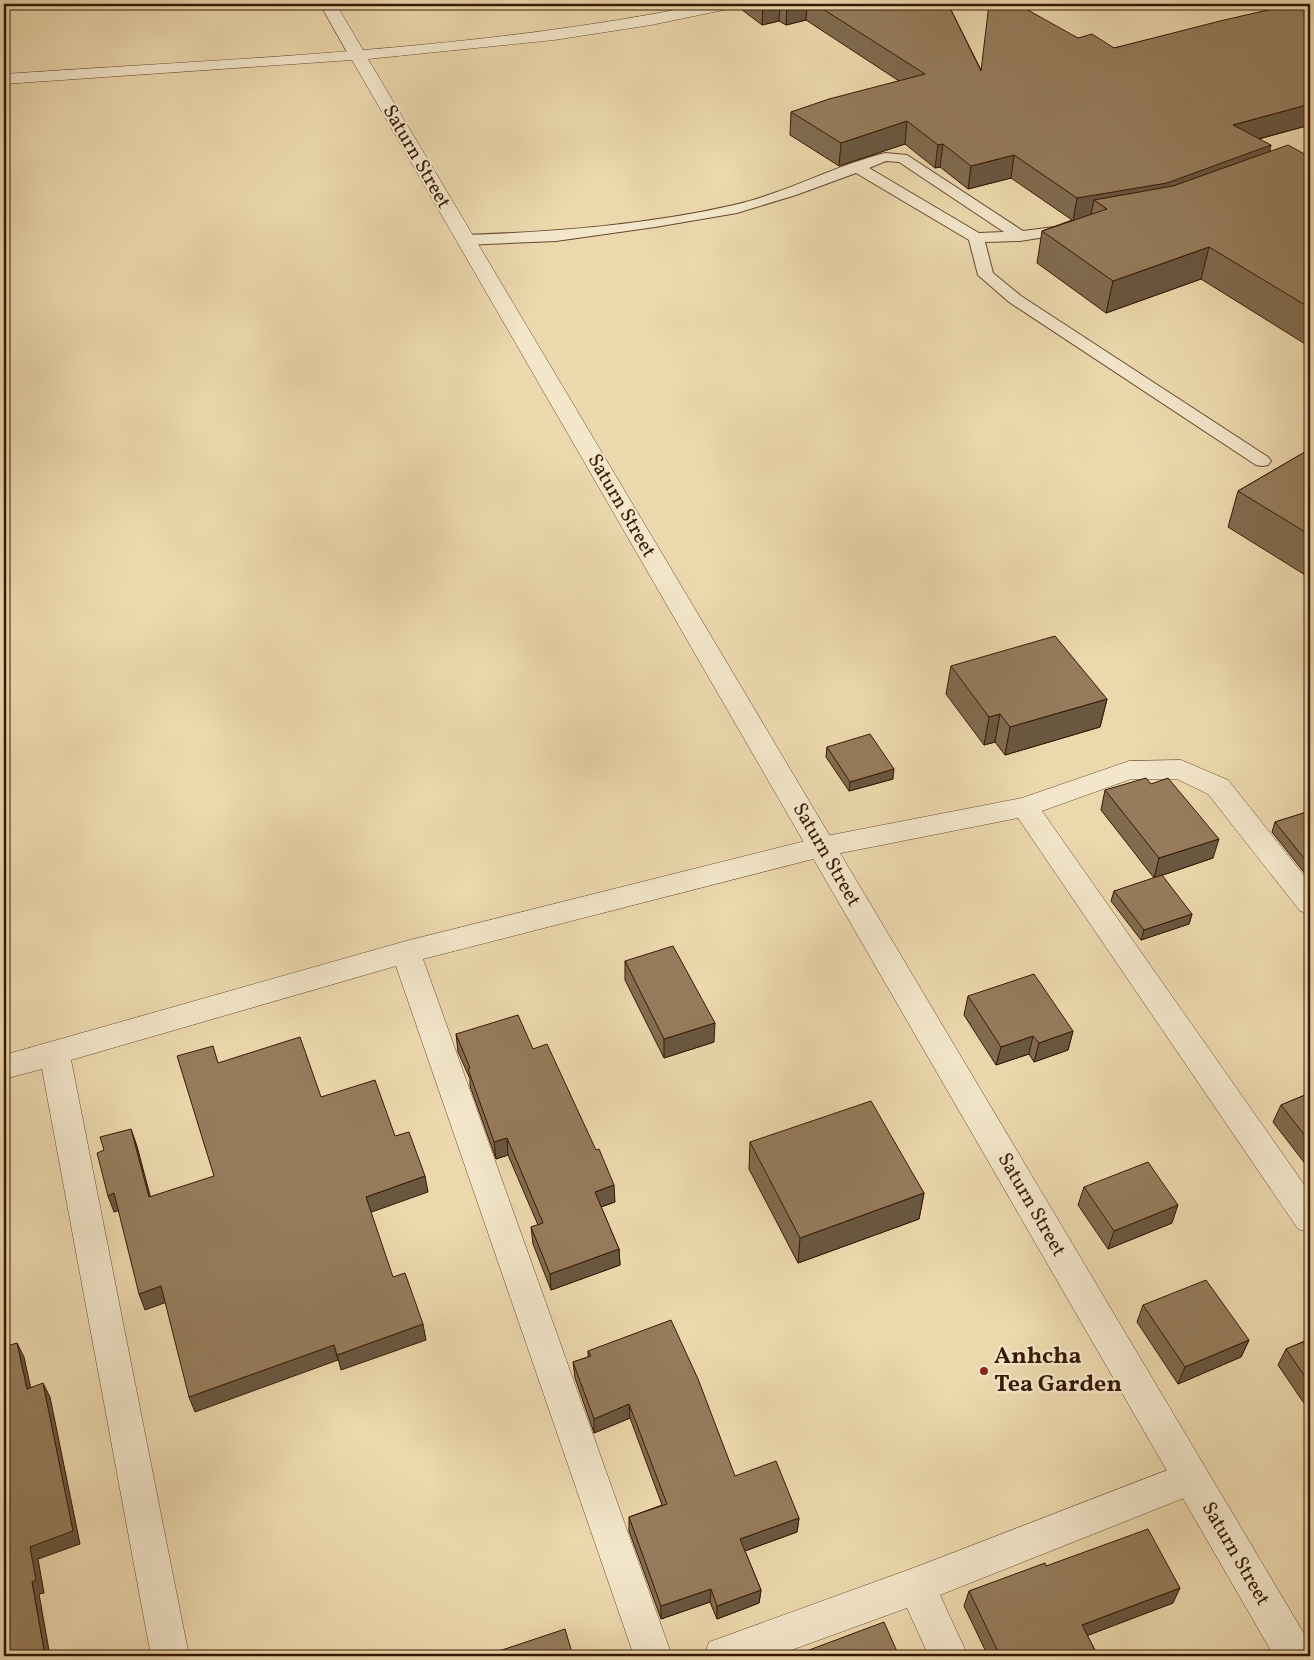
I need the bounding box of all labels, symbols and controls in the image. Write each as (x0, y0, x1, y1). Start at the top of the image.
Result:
street label: Saturn Street (375, 100, 457, 214)
street label: Saturn Street (580, 449, 662, 563)
street label: Saturn Street (785, 798, 867, 912)
street label: Saturn Street (990, 1148, 1072, 1262)
place label: Anhcha Tea Garden (994, 1340, 1122, 1402)
marker: Anhcha Tea Garden (978, 1365, 990, 1377)
street label: Saturn Street (1194, 1497, 1276, 1611)

